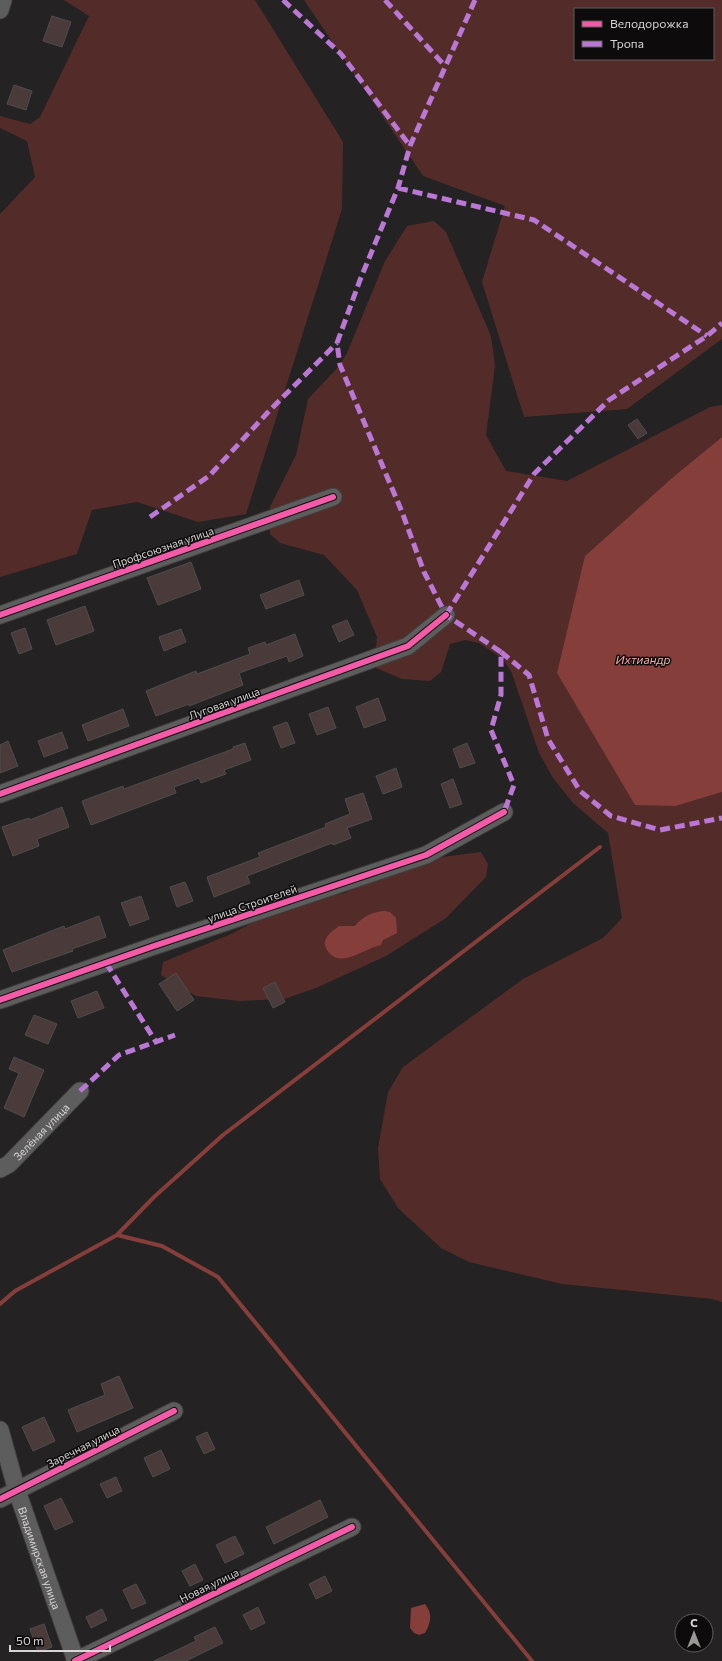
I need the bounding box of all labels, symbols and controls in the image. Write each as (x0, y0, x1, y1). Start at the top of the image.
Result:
legend (574, 8, 714, 60)
text: Велодорожка (610, 16, 688, 30)
text: Тропа (610, 36, 644, 50)
street label: Профсоюзная улица (111, 524, 215, 570)
water label: Ихтиандр (615, 652, 671, 666)
street label: Луговая улица (187, 684, 261, 722)
street label: улица Строителей (206, 882, 298, 924)
street label: Зелёная улица (10, 1100, 71, 1162)
street label: Заречная улица (44, 1422, 122, 1470)
street label: Владимирская улица (16, 1505, 64, 1611)
street label: Новая улица (177, 1565, 241, 1605)
north arrow (674, 1613, 714, 1653)
text: С (690, 1616, 698, 1629)
scale bar (10, 1627, 110, 1653)
text: 50 m (16, 1633, 44, 1647)

